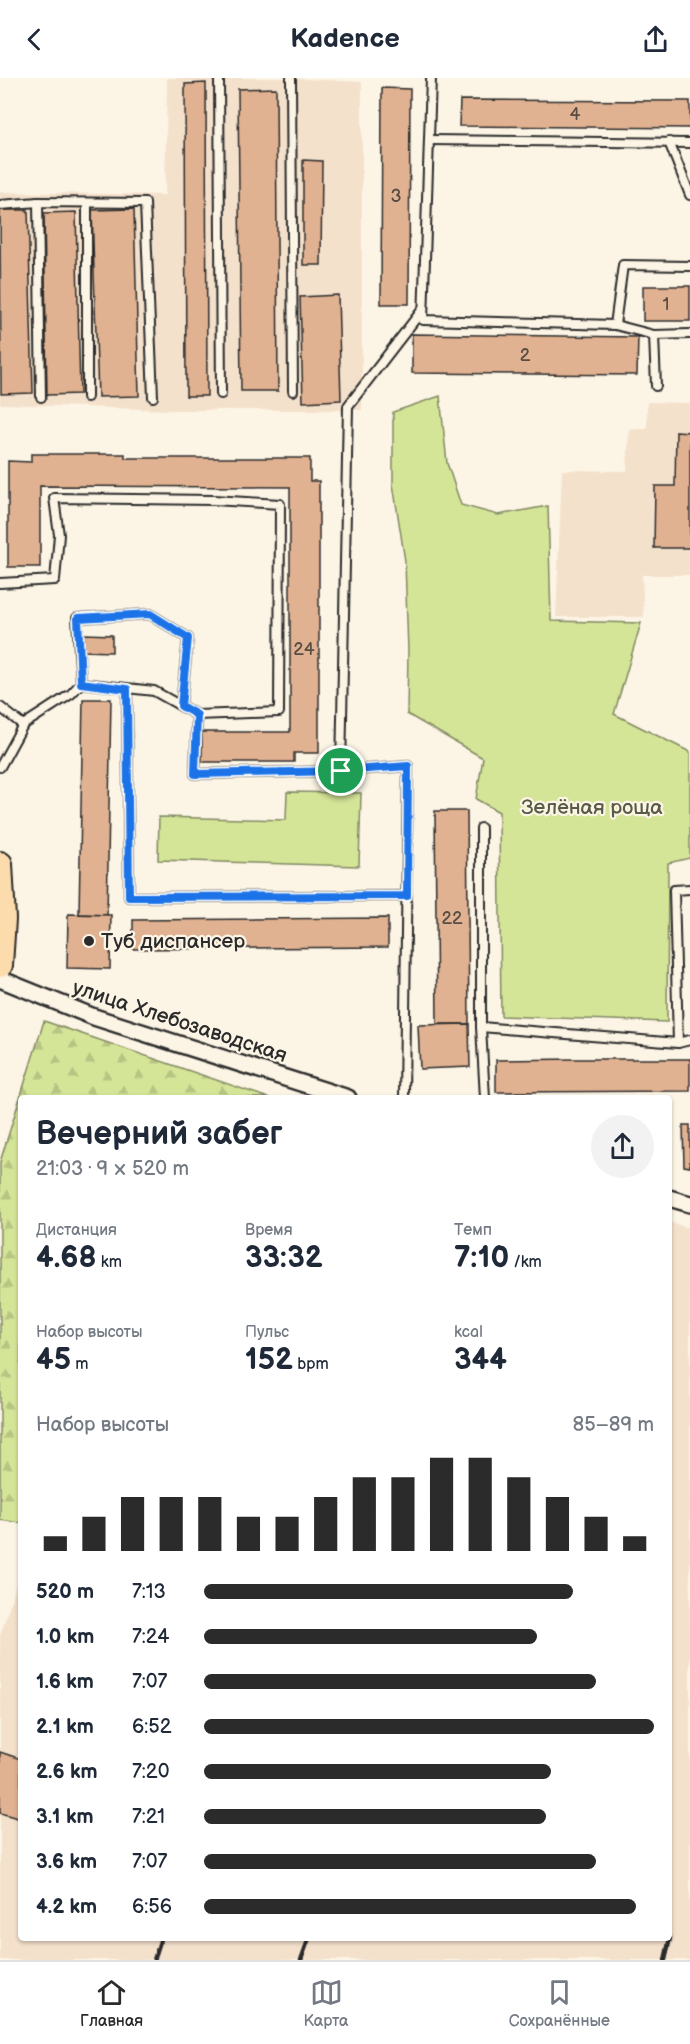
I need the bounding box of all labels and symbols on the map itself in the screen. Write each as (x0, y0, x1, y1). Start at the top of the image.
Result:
house number: 4 (570, 104, 581, 125)
house number: 3 (390, 186, 402, 207)
house number: 1 (663, 294, 669, 315)
house number: 2 (520, 345, 531, 366)
house number: 24 (293, 639, 315, 660)
pin (315, 745, 366, 796)
park label: Зелёная роща (521, 795, 663, 820)
house number: 22 (441, 908, 463, 929)
place label: Туб диспансер (101, 929, 245, 954)
marker: Туб диспансер (82, 934, 96, 948)
street label: улица Хлебозаводская (69, 975, 290, 1068)

